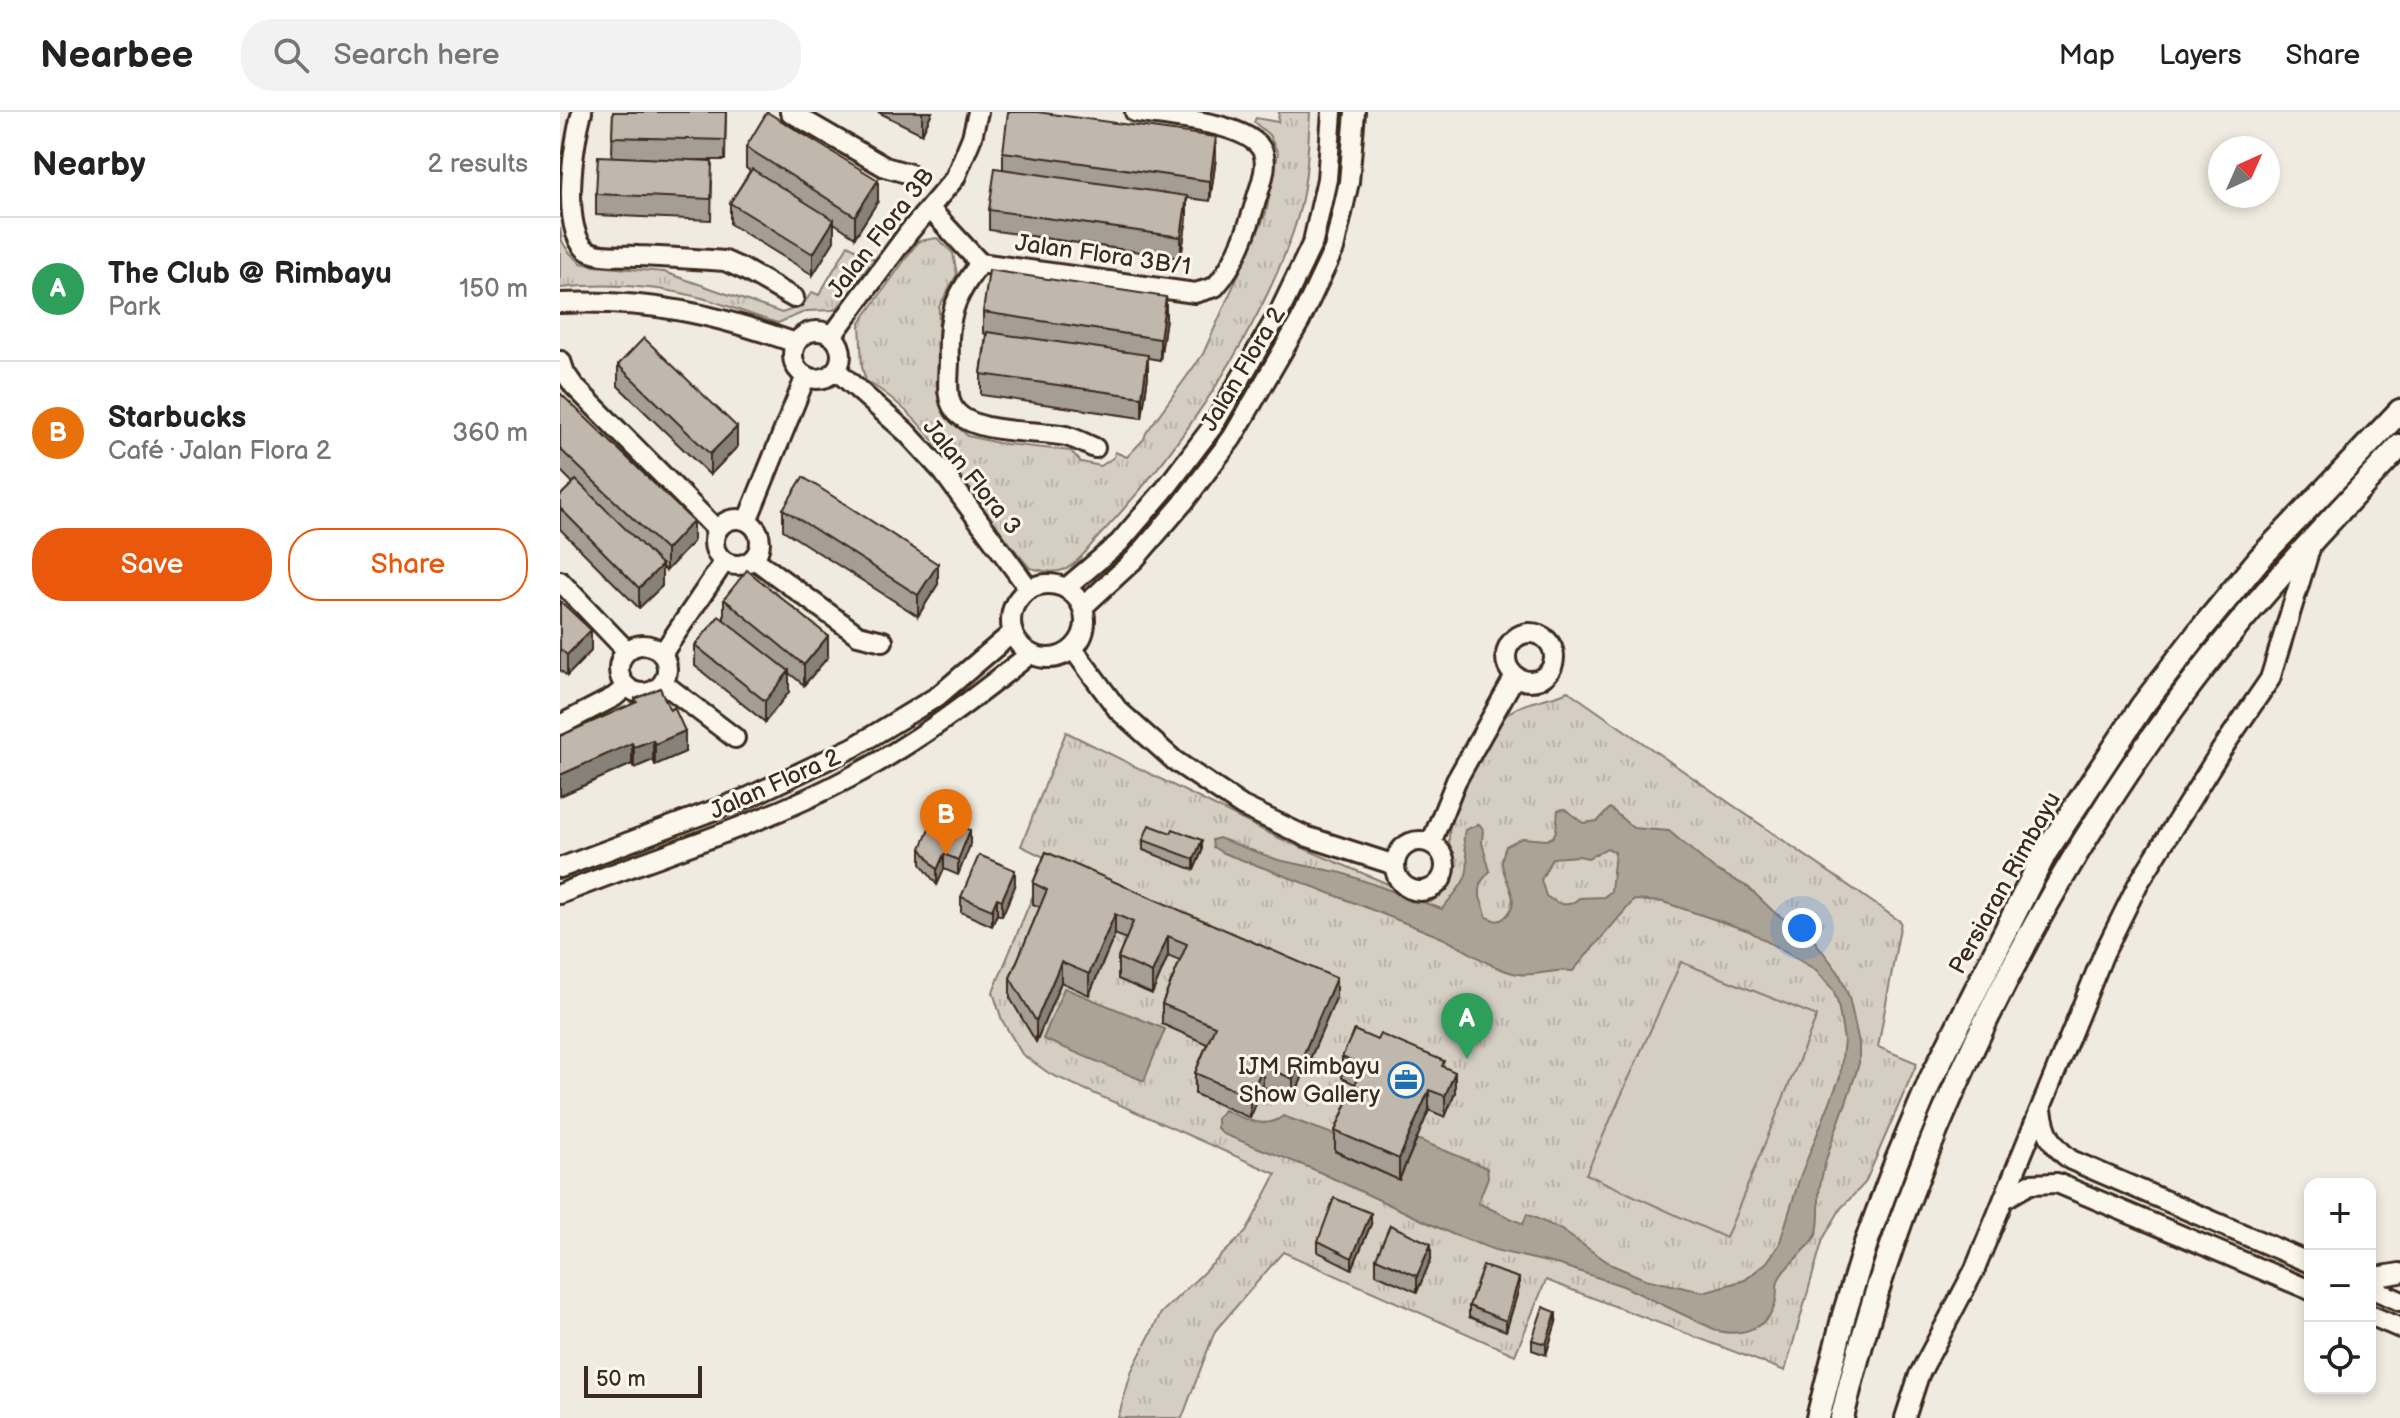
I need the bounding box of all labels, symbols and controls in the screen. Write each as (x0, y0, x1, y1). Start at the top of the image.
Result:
search box (241, 19, 801, 91)
text: Nearbee (40, 33, 193, 78)
icon: search (269, 33, 313, 77)
text: Search here (333, 37, 500, 73)
text: Map (2059, 39, 2115, 72)
text: Layers (2159, 39, 2242, 72)
text: Share (2286, 39, 2360, 72)
north arrow (2208, 136, 2280, 208)
text: Nearby (32, 144, 146, 185)
text: 2 results (428, 149, 528, 180)
street label: Jalan Flora 3B (821, 162, 941, 304)
street label: Jalan Flora 3B/1 (1013, 228, 1193, 282)
text: The Club @ Rimbayu (108, 256, 392, 292)
text: A (50, 274, 66, 305)
text: 150 m (459, 274, 528, 305)
text: Park (108, 292, 160, 323)
street label: Jalan Flora 2 (1195, 302, 1291, 436)
text: Starbucks (108, 400, 246, 436)
street label: Jalan Flora 3 (917, 413, 1027, 541)
text: B (49, 418, 67, 449)
text: 360 m (452, 418, 528, 449)
text: Café · Jalan Flora 2 (108, 436, 331, 467)
button: Save (32, 528, 272, 601)
button: Share (288, 528, 528, 601)
street label: Jalan Flora 2 (705, 742, 845, 826)
street label: Persiaran Rimbayu (1943, 787, 2067, 979)
pin: B (920, 789, 972, 855)
your location (1782, 908, 1822, 948)
pin: A (1441, 993, 1493, 1059)
place label: IJM Rimbayu Show Gallery (1238, 1052, 1380, 1109)
office icon: IJM Rimbayu Show Gallery (1387, 1061, 1425, 1099)
map controls (2304, 1178, 2376, 1394)
button: + (2304, 1178, 2376, 1250)
button: − (2304, 1250, 2376, 1322)
button: locate (2304, 1322, 2376, 1394)
scale bar (584, 1362, 702, 1398)
text: 50 m (596, 1366, 646, 1393)

